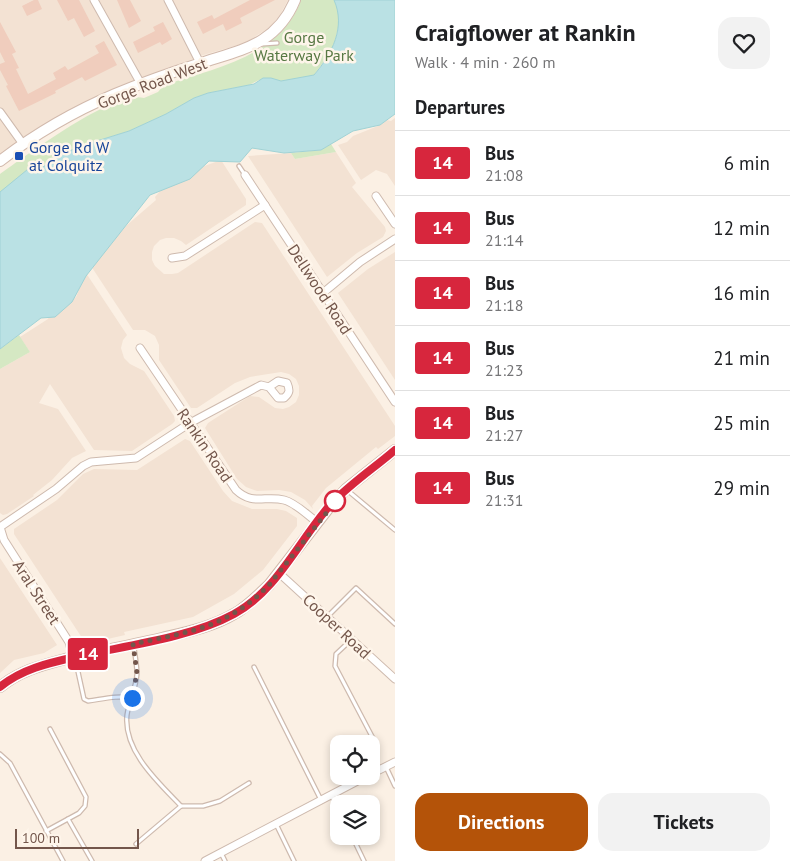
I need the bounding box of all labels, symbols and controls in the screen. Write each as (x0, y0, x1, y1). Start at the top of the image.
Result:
text: Craigflower at Rankin (415, 17, 636, 48)
button: heart (718, 17, 770, 69)
park label: Gorge Waterway Park (254, 27, 354, 65)
text: Walk · 4 min · 260 m (415, 52, 555, 72)
street label: Gorge Road West (94, 53, 210, 113)
text: Departures (415, 95, 505, 119)
place label: Gorge Rd W at Colquitz (29, 137, 110, 175)
text: Bus (485, 141, 514, 165)
marker: Gorge Rd W at Colquitz (13, 150, 25, 162)
text: 14 (432, 151, 453, 174)
text: 6 min (724, 151, 770, 175)
text: 21:08 (485, 165, 523, 185)
text: Bus (485, 206, 514, 230)
text: 14 (432, 216, 453, 239)
text: 12 min (713, 216, 770, 240)
text: 21:14 (485, 230, 523, 250)
street label: Dellwood Road (283, 240, 357, 338)
text: Bus (485, 271, 514, 295)
text: 14 (432, 281, 453, 304)
text: 16 min (713, 281, 770, 305)
text: 21:18 (485, 295, 523, 315)
text: Bus (485, 336, 514, 360)
text: 14 (432, 346, 453, 369)
text: 21 min (713, 346, 770, 370)
text: 21:23 (485, 360, 523, 380)
text: Bus (485, 401, 514, 425)
street label: Rankin Road (173, 404, 237, 486)
text: 14 (432, 411, 453, 434)
text: 25 min (713, 411, 770, 435)
text: 21:27 (485, 425, 523, 445)
text: Bus (485, 466, 514, 490)
text: 14 (432, 476, 453, 499)
text: 29 min (713, 476, 770, 500)
unlabelled marker (324, 490, 346, 512)
text: 21:31 (485, 490, 523, 510)
street label: Aral Street (9, 556, 65, 628)
street label: Cooper Road (299, 589, 375, 663)
line badge: 14 (66, 638, 110, 670)
text: 14 (78, 642, 98, 665)
your location (120, 686, 145, 711)
map controls (330, 735, 380, 845)
button: locate (330, 735, 380, 785)
button: Directions (415, 793, 588, 851)
button: Tickets (598, 793, 770, 851)
button: layers (330, 795, 380, 845)
scale bar (15, 826, 139, 849)
text: 100 m (22, 829, 60, 847)

